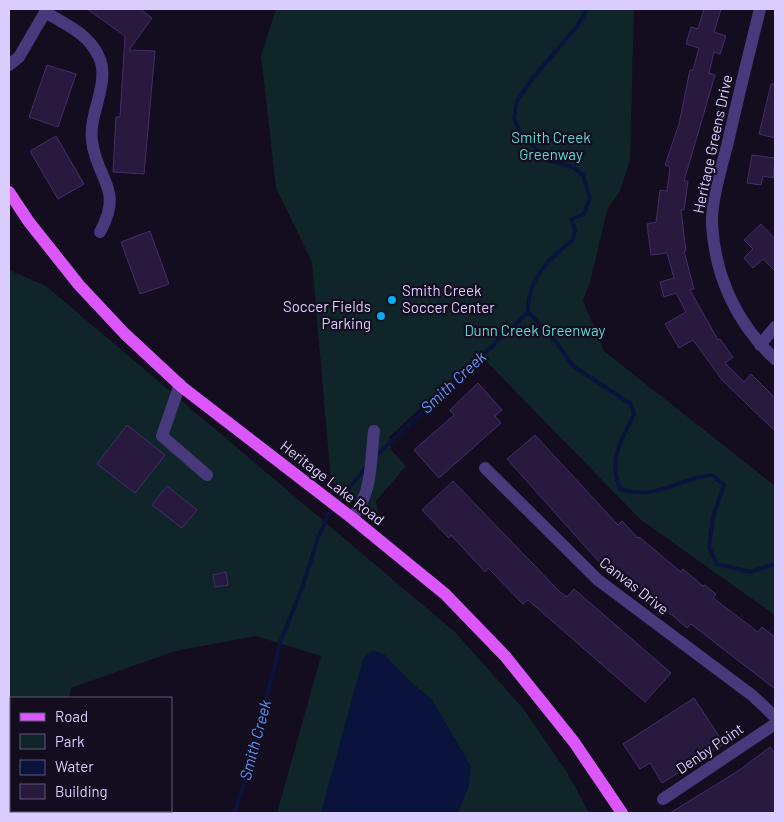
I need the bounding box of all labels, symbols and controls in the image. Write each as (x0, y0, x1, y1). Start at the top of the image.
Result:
street label: Heritage Greens Drive (689, 73, 736, 215)
park label: Smith Creek Greenway (511, 128, 591, 163)
place label: Smith Creek Soccer Center (402, 281, 495, 316)
marker: Smith Creek Soccer Center (386, 294, 398, 306)
place label: Soccer Fields Parking (283, 297, 371, 332)
marker: Soccer Fields Parking (375, 310, 387, 322)
park label: Dunn Creek Greenway (465, 321, 606, 339)
water label: Smith Creek (416, 346, 489, 417)
street label: Heritage Lake Road (277, 436, 388, 528)
street label: Canvas Drive (596, 553, 673, 618)
legend (10, 697, 172, 812)
water label: Smith Creek (235, 697, 274, 782)
text: Road (55, 707, 88, 725)
street label: Denby Point (672, 719, 747, 777)
text: Park (55, 732, 85, 750)
text: Water (55, 757, 94, 775)
text: Building (55, 782, 108, 800)

